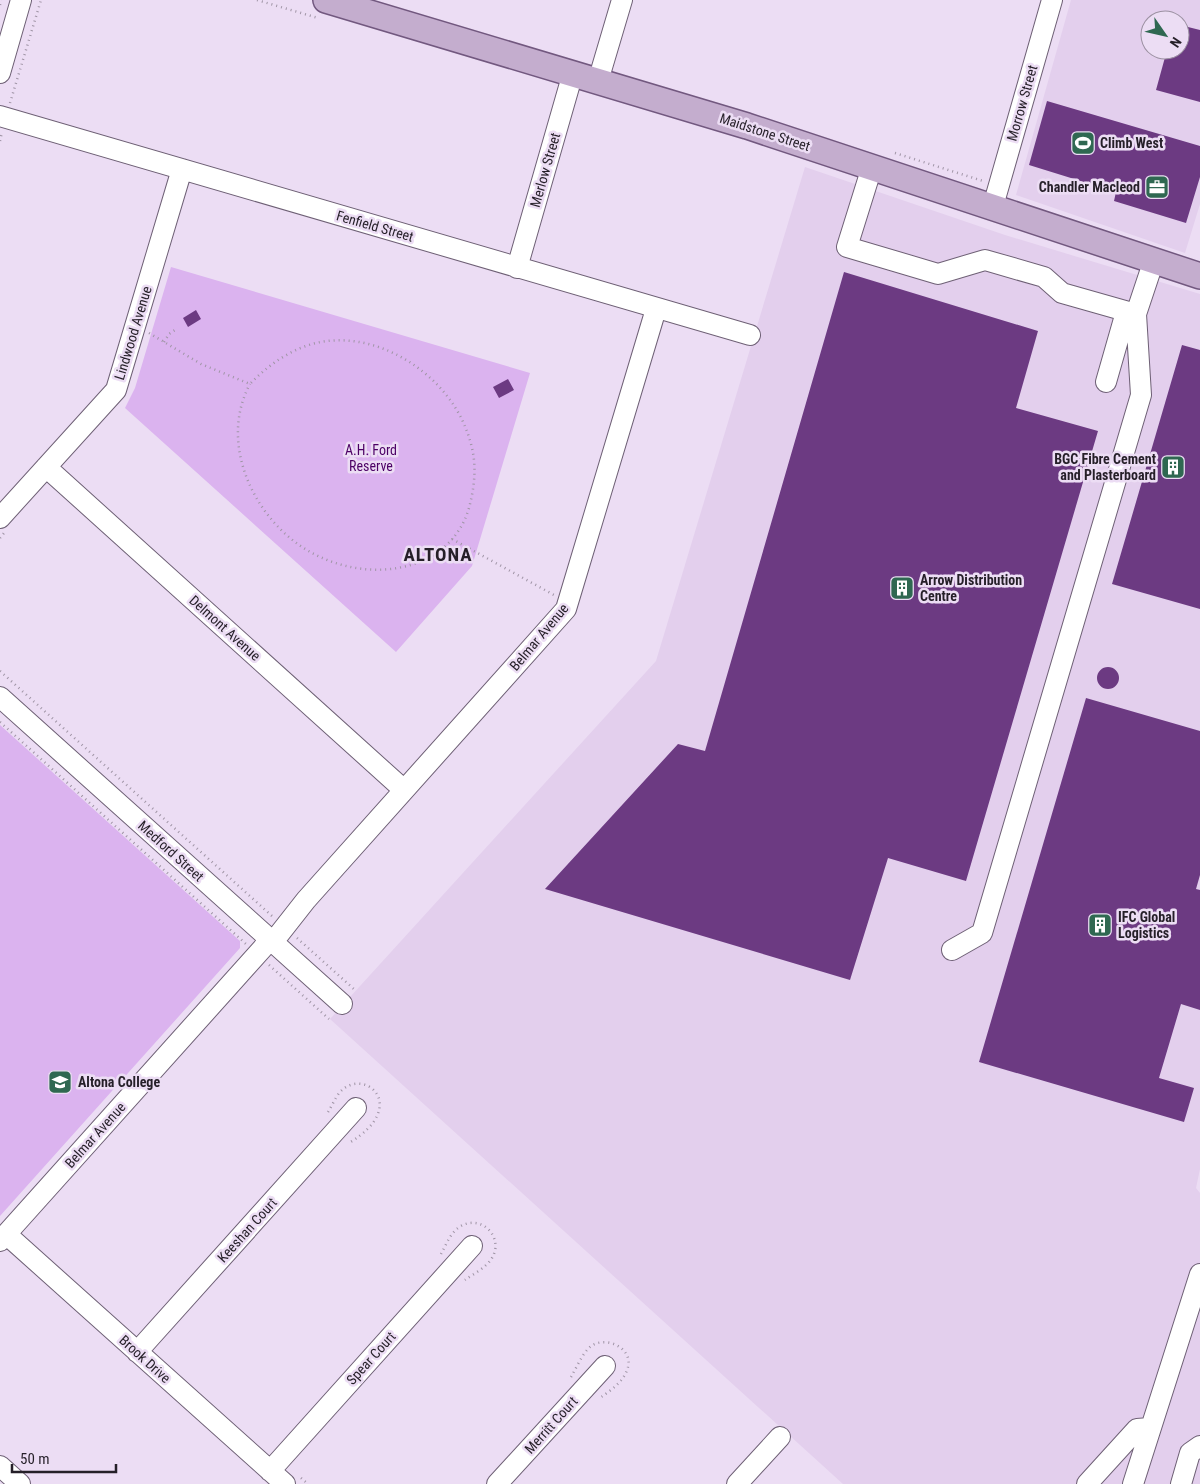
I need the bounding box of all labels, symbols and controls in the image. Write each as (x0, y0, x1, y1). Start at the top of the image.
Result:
north arrow (1140, 10, 1190, 60)
text: N (1167, 34, 1185, 50)
street label: Morrow Street (1004, 63, 1040, 143)
street label: Maidstone Street (718, 110, 812, 154)
sports icon: Climb West (1070, 130, 1096, 156)
street label: Merlow Street (527, 131, 563, 209)
place label: Climb West (1100, 135, 1163, 151)
office icon: Chandler Macleod (1144, 174, 1170, 200)
place label: Chandler Macleod (1039, 179, 1140, 195)
street label: Fenfield Street (335, 207, 415, 245)
street label: Lindwood Avenue (111, 284, 155, 382)
park label: A.H. Ford Reserve (345, 442, 397, 474)
place label: BGC Fibre Cement and Plasterboard (1054, 451, 1156, 483)
building icon: BGC Fibre Cement and Plasterboard (1160, 454, 1186, 480)
district label: ALTONA (403, 543, 473, 566)
place label: Arrow Distribution Centre (920, 572, 1022, 604)
building icon: Arrow Distribution Centre (889, 575, 915, 601)
street label: Delmont Avenue (186, 592, 264, 664)
street label: Belmar Avenue (506, 600, 572, 674)
street label: Medford Street (135, 817, 207, 885)
place label: IFC Global Logistics (1118, 909, 1175, 941)
building icon: IFC Global Logistics (1087, 912, 1113, 938)
school or university icon: Altona College (47, 1069, 73, 1095)
place label: Altona College (78, 1074, 160, 1090)
street label: Belmar Avenue (61, 1099, 129, 1171)
street label: Keeshan Court (214, 1195, 280, 1265)
street label: Spear Court (343, 1328, 399, 1388)
street label: Brook Drive (116, 1332, 174, 1386)
street label: Merritt Court (521, 1393, 581, 1457)
scale bar (12, 1442, 116, 1474)
text: 50 m (20, 1450, 50, 1468)

